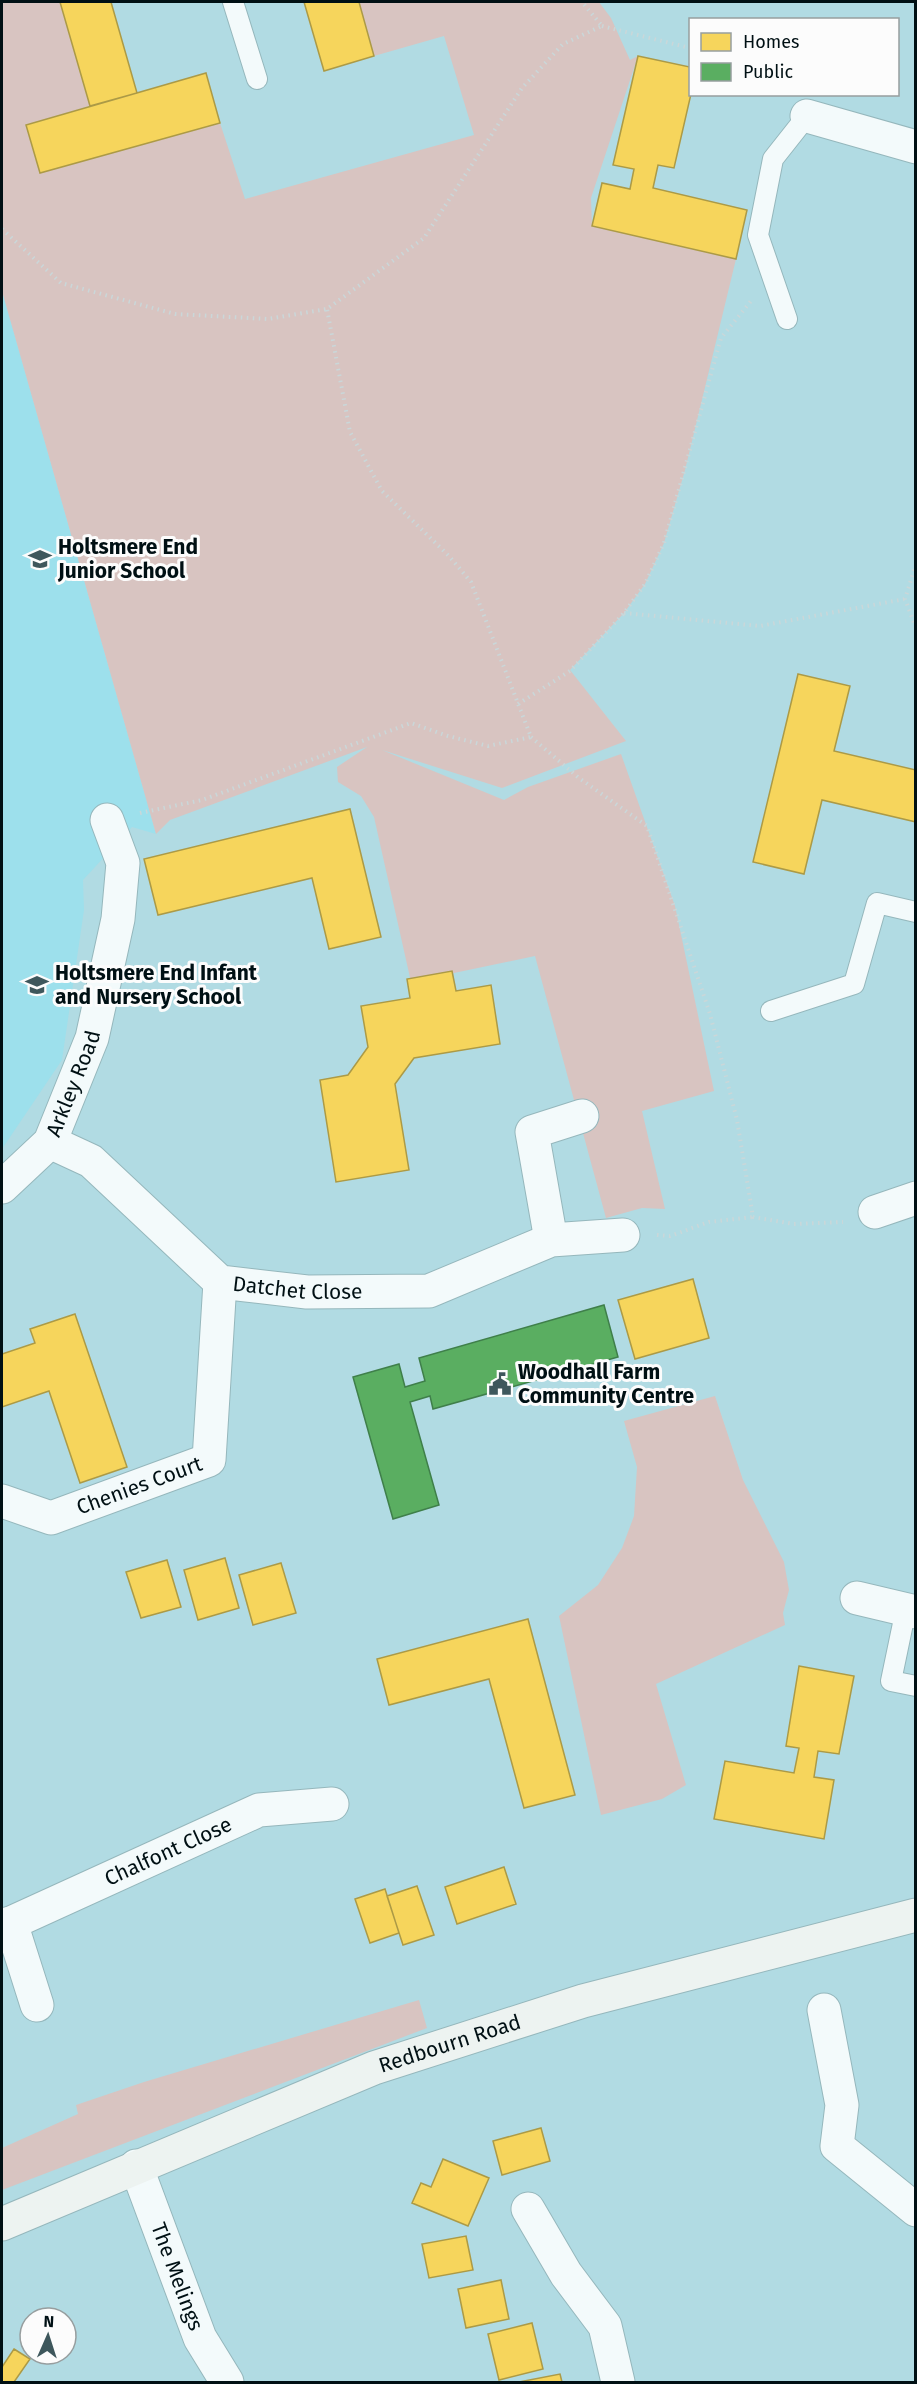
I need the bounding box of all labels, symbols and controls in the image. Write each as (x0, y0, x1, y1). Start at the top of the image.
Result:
legend (689, 18, 899, 96)
text: Homes (743, 31, 799, 53)
text: Public (743, 61, 793, 83)
place label: Holtsmere End Junior School (57, 534, 198, 584)
school or university icon: Holtsmere End Junior School (27, 546, 53, 572)
place label: Holtsmere End Infant and Nursery School (55, 960, 258, 1010)
school or university icon: Holtsmere End Infant and Nursery School (24, 972, 50, 998)
street label: Arkley Road (41, 1028, 106, 1141)
street label: Datchet Close (231, 1271, 363, 1305)
place label: Woodhall Farm Community Centre (518, 1359, 695, 1409)
public building icon: Woodhall Farm Community Centre (487, 1371, 513, 1397)
street label: Chenies Court (73, 1450, 206, 1521)
street label: Chalfont Close (101, 1811, 236, 1892)
street label: Redbourn Road (375, 2009, 524, 2079)
street label: The Melings (145, 2219, 209, 2334)
north arrow (18, 2306, 78, 2366)
text: N (43, 2312, 55, 2331)

